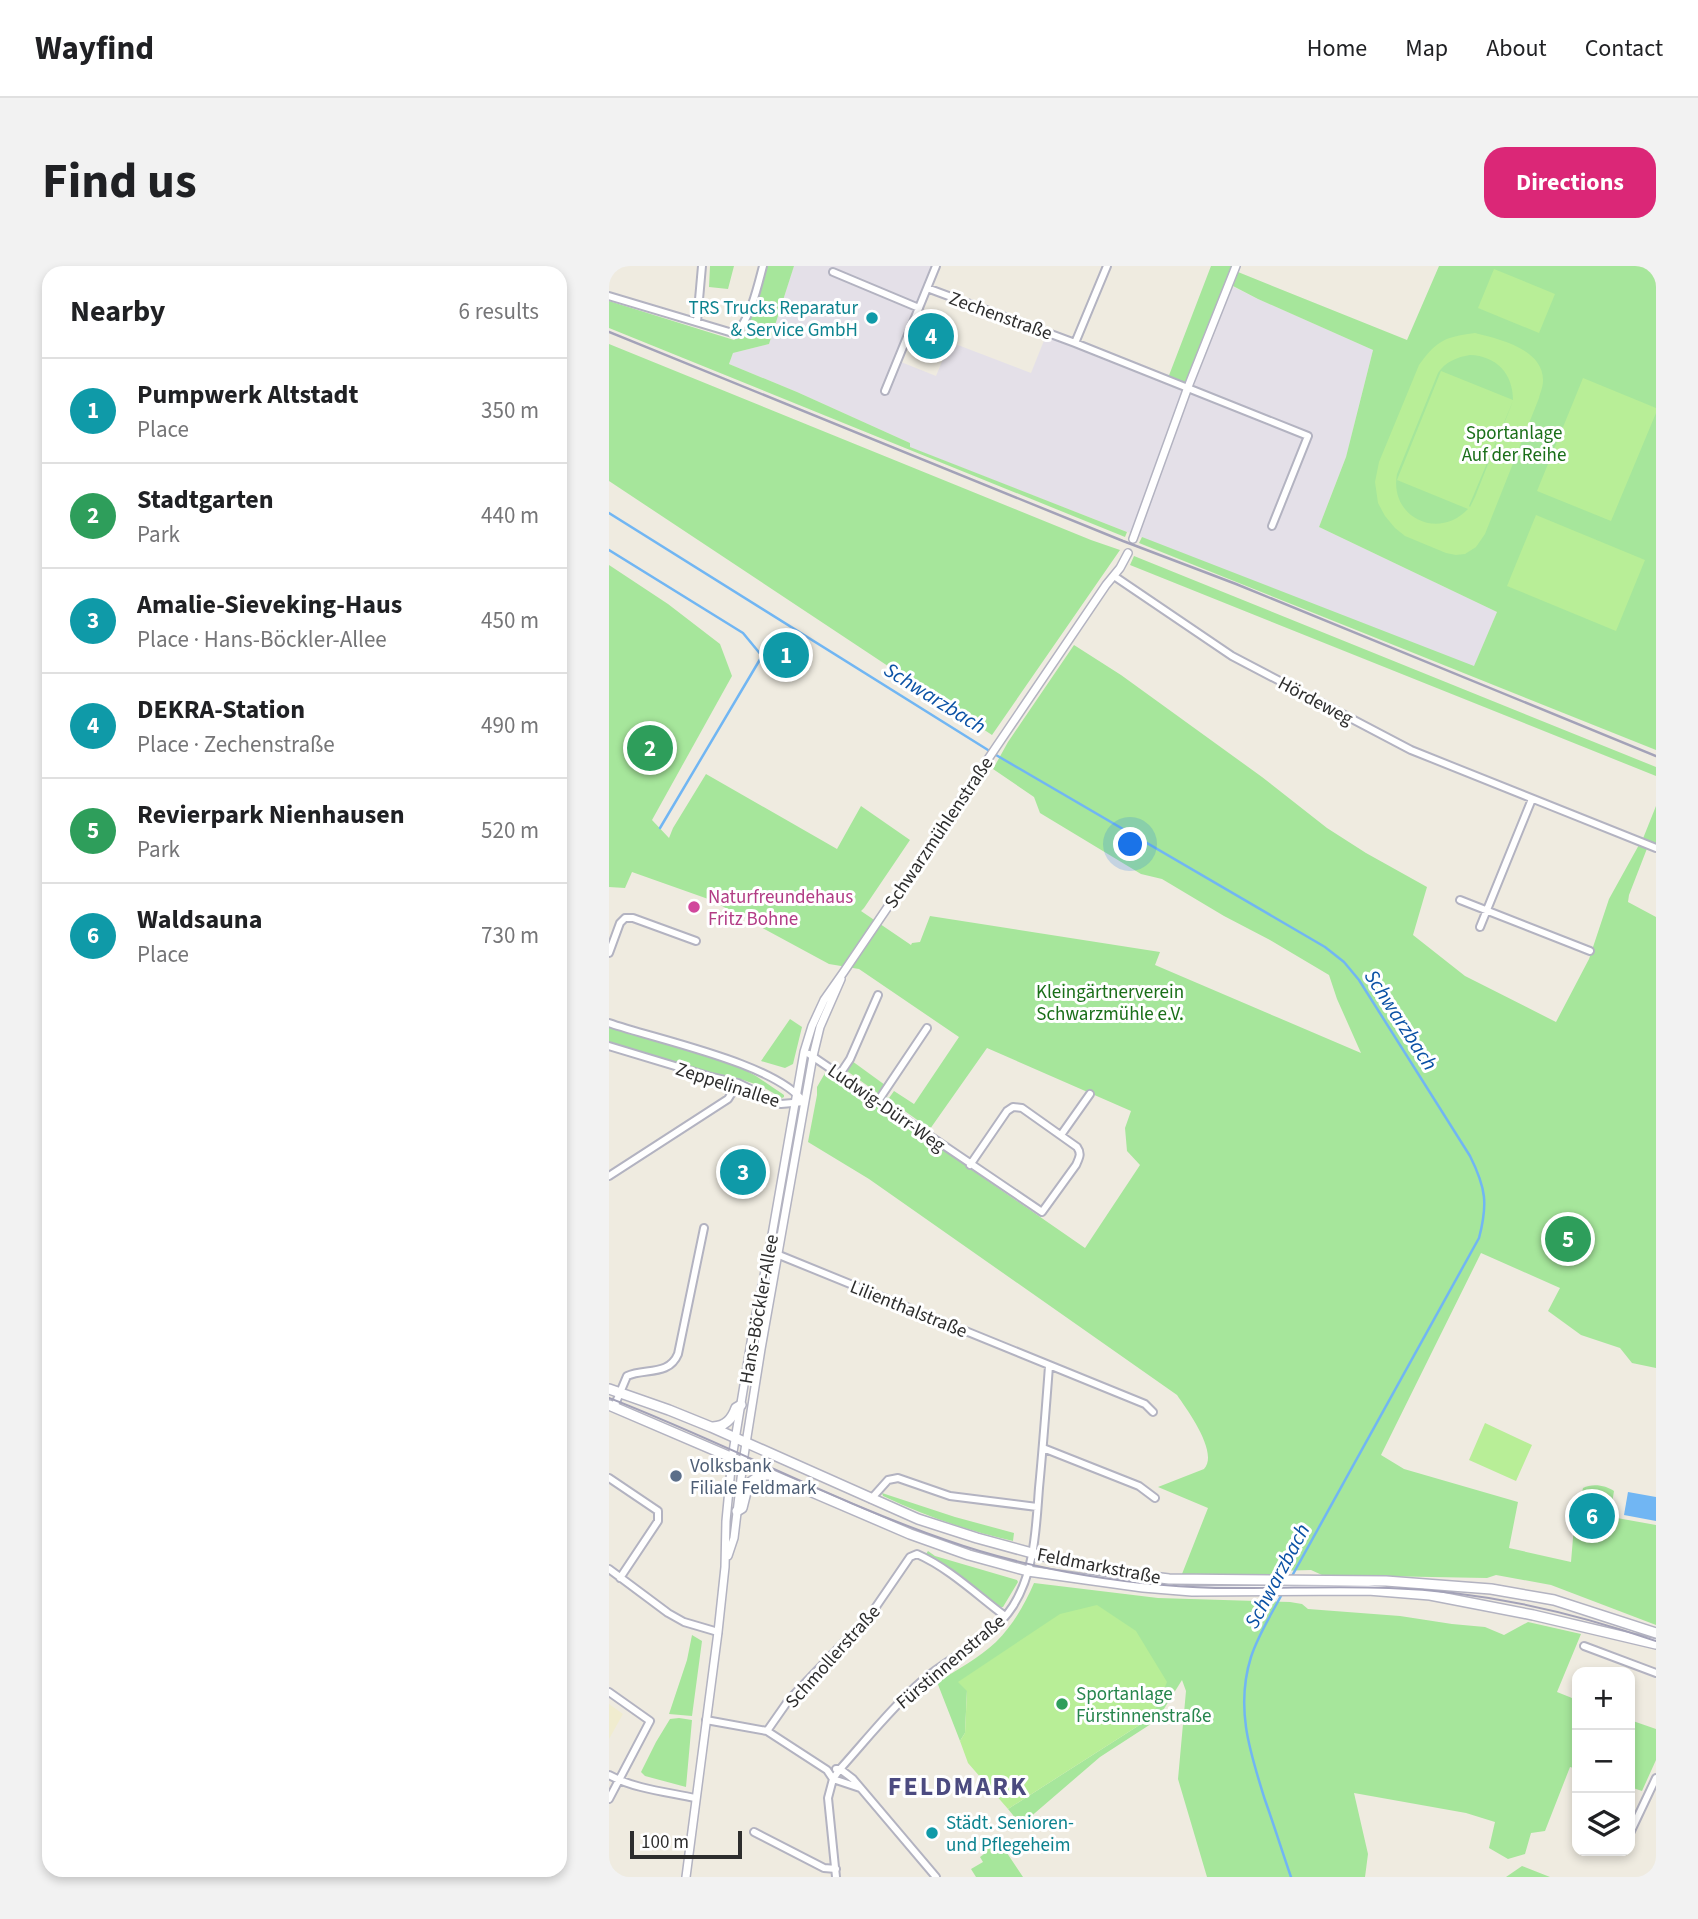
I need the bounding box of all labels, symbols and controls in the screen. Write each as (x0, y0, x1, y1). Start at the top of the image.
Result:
text: Wayfind (35, 25, 154, 72)
text: Home (1307, 31, 1367, 66)
text: Map (1405, 31, 1448, 66)
text: About (1486, 31, 1547, 66)
text: Contact (1585, 31, 1663, 66)
text: Find us (42, 147, 197, 217)
button: Directions (1484, 147, 1656, 218)
street label: Zechenstraße (945, 285, 1056, 348)
text: Nearby (70, 290, 165, 333)
text: 6 results (459, 295, 539, 328)
place label: TRS Trucks Reparatur & Service GmbH (689, 295, 858, 344)
marker: TRS Trucks Reparatur & Service GmbH (864, 310, 880, 326)
pin: 4 (908, 310, 954, 362)
text: Pumpwerk Altstadt (137, 376, 358, 413)
text: 1 (87, 394, 99, 427)
text: 350 m (481, 394, 539, 427)
text: Place (137, 413, 189, 446)
park label: Sportanlage Auf der Reihe (1462, 420, 1566, 469)
text: Stadtgarten (137, 481, 274, 518)
text: 2 (87, 499, 99, 532)
text: 440 m (481, 499, 539, 532)
text: Park (137, 518, 180, 551)
text: Amalie-Sieveking-Haus (137, 586, 402, 623)
text: 3 (87, 604, 99, 637)
text: 450 m (481, 604, 539, 637)
text: Place · Hans-Böckler-Allee (137, 623, 387, 656)
pin: 1 (763, 629, 809, 681)
water label: Schwarzbach (878, 655, 992, 741)
street label: Hördeweg (1273, 670, 1358, 733)
text: DEKRA-Station (137, 691, 305, 728)
text: 4 (87, 709, 99, 742)
text: 490 m (481, 709, 539, 742)
pin: 2 (627, 722, 673, 774)
text: Place · Zechenstraße (137, 728, 335, 761)
street label: Schwarzmühlenstraße (878, 752, 1000, 914)
text: Revierpark Nienhausen (137, 796, 405, 833)
text: 5 (87, 814, 99, 847)
text: 520 m (481, 814, 539, 847)
your location (1113, 827, 1147, 861)
text: Park (137, 833, 180, 866)
place label: Naturfreundehaus Fritz Bohne (708, 884, 853, 933)
marker: Naturfreundehaus Fritz Bohne (686, 899, 702, 915)
text: Waldsauna (137, 901, 262, 938)
text: 6 (87, 919, 99, 952)
text: 730 m (481, 919, 539, 952)
text: Place (137, 938, 189, 971)
water label: Schwarzbach (1357, 964, 1445, 1076)
park label: Kleingärtnerverein Schwarzmühle e.V. (1036, 979, 1184, 1028)
street label: Zeppelinallee (672, 1056, 783, 1115)
street label: Ludwig-Dürr-Weg (822, 1058, 951, 1159)
pin: 3 (720, 1146, 766, 1198)
pin: 5 (1545, 1213, 1591, 1265)
street label: Hans-Böckler-Allee (733, 1232, 786, 1386)
street label: Lilienthalstraße (846, 1274, 971, 1345)
place label: Volksbank Filiale Feldmark (690, 1453, 817, 1502)
marker: Volksbank Filiale Feldmark (668, 1468, 684, 1484)
pin: 6 (1569, 1490, 1615, 1542)
water label: Schwarzbach (1237, 1518, 1317, 1634)
street label: Feldmarkstraße (1035, 1541, 1163, 1592)
street label: Schmollerstraße (779, 1599, 887, 1715)
street label: Fürstinnenstraße (890, 1608, 1011, 1716)
map controls (1572, 1667, 1635, 1856)
button: + (1572, 1667, 1635, 1730)
place label: Sportanlage Fürstinnenstraße (1076, 1681, 1211, 1730)
marker: Sportanlage Fürstinnenstraße (1054, 1696, 1070, 1712)
button: − (1572, 1730, 1635, 1793)
district label: FELDMARK (888, 1768, 1028, 1805)
button: layers (1572, 1793, 1635, 1856)
place label: Städt. Senioren- und Pflegeheim (946, 1810, 1074, 1859)
marker: Städt. Senioren- und Pflegeheim (924, 1825, 940, 1841)
scale bar (630, 1828, 742, 1860)
text: 100 m (641, 1829, 689, 1856)

